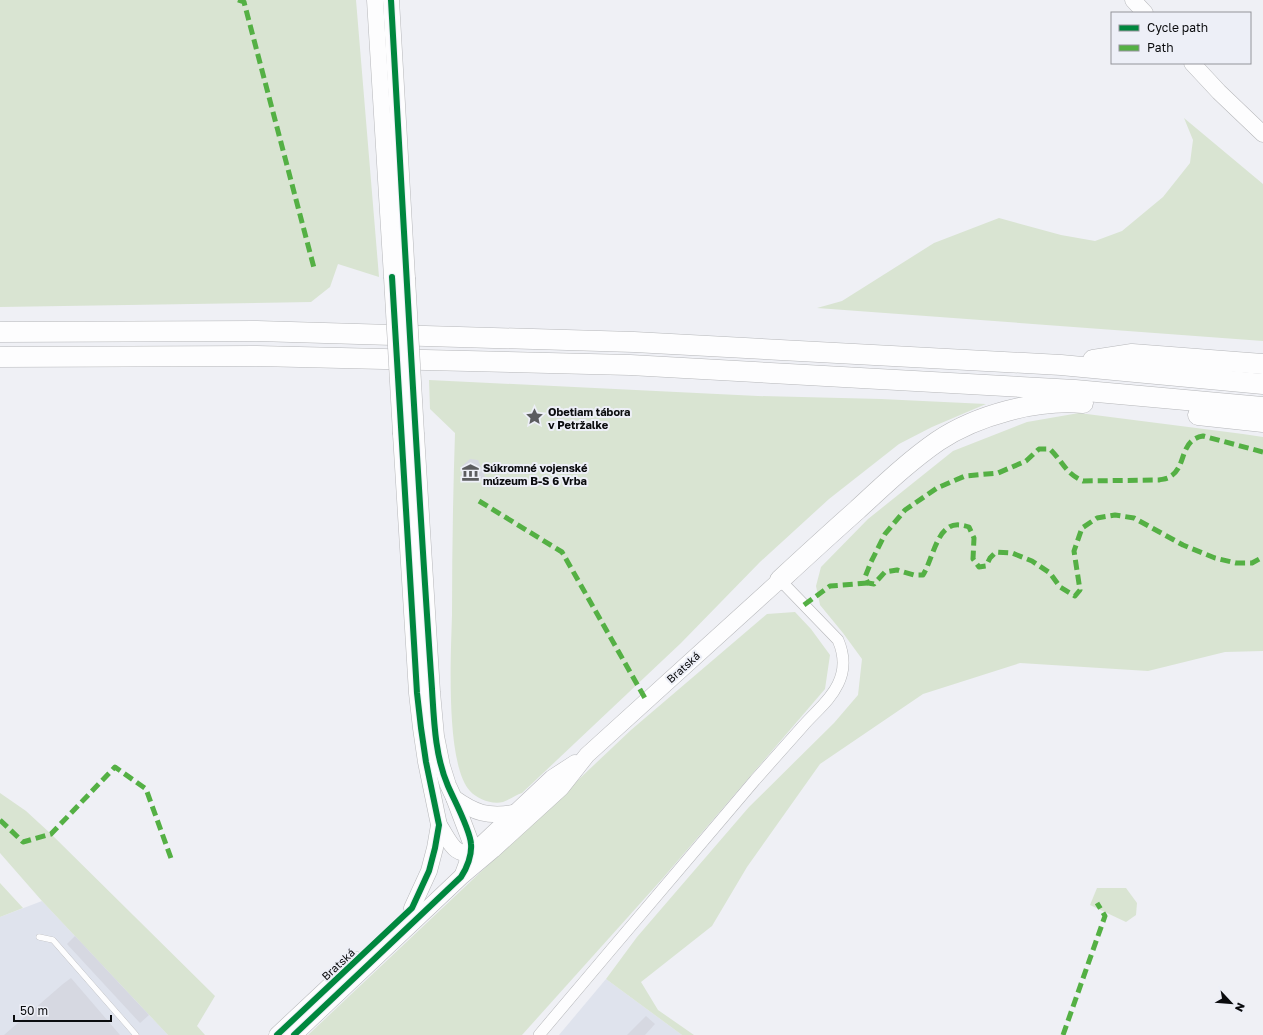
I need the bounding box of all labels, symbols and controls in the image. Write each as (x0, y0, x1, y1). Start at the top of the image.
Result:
legend (1111, 12, 1251, 64)
text: Cycle path (1147, 20, 1208, 35)
text: Path (1147, 40, 1174, 55)
place label: Obetiam tábora v Petržalke (548, 405, 631, 431)
place icon: Obetiam tábora v Petržalke (525, 407, 545, 427)
place label: Súkromné vojenské múzeum B-S 6 Vrba (483, 461, 588, 487)
museum icon: Súkromné vojenské múzeum B-S 6 Vrba (460, 463, 480, 483)
street label: Bratská (664, 649, 702, 685)
street label: Bratská (319, 946, 357, 982)
north arrow (1211, 983, 1251, 1023)
scale bar (14, 997, 111, 1023)
text: N (1233, 1001, 1248, 1014)
text: 50 m (20, 1003, 48, 1018)

